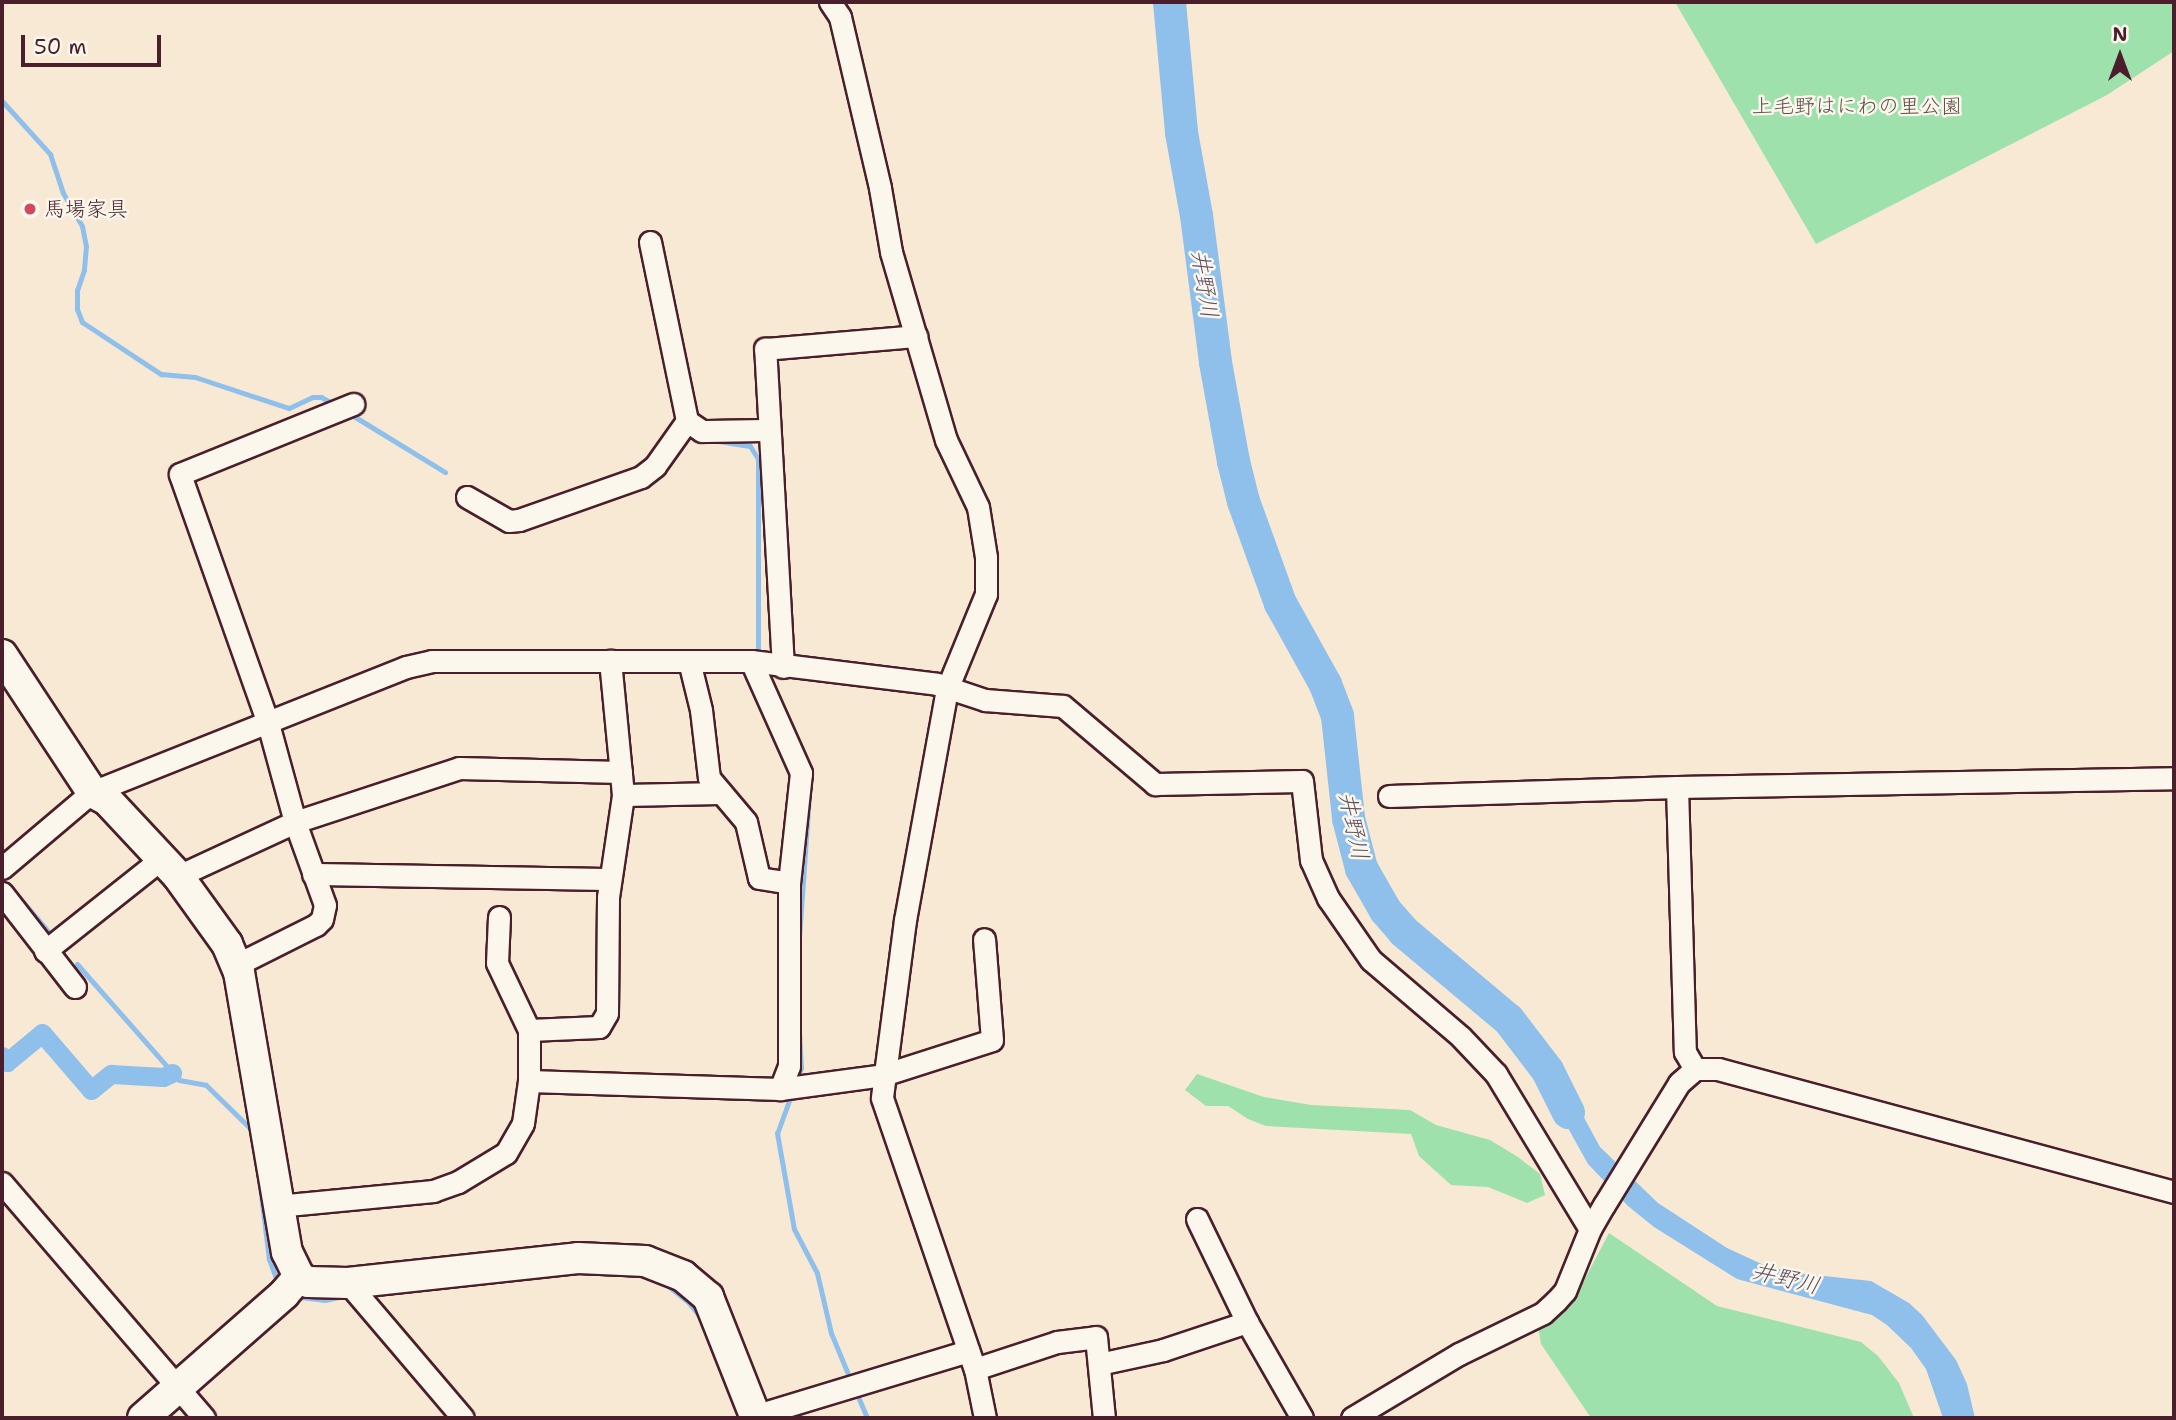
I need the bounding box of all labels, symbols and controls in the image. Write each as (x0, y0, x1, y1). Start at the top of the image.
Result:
scale bar (24, 21, 164, 65)
north arrow (2085, 21, 2155, 91)
text: N (2112, 22, 2128, 47)
text: 50 m (34, 33, 87, 61)
park label: 上毛野はにわの里公園 (1752, 93, 1962, 119)
place label: 馬場家具 (44, 196, 128, 222)
marker: 馬場家具 (22, 201, 38, 217)
water label: 井野川 (1186, 248, 1224, 320)
water label: 井野川 (1333, 789, 1375, 863)
water label: 井野川 (1749, 1256, 1823, 1300)

